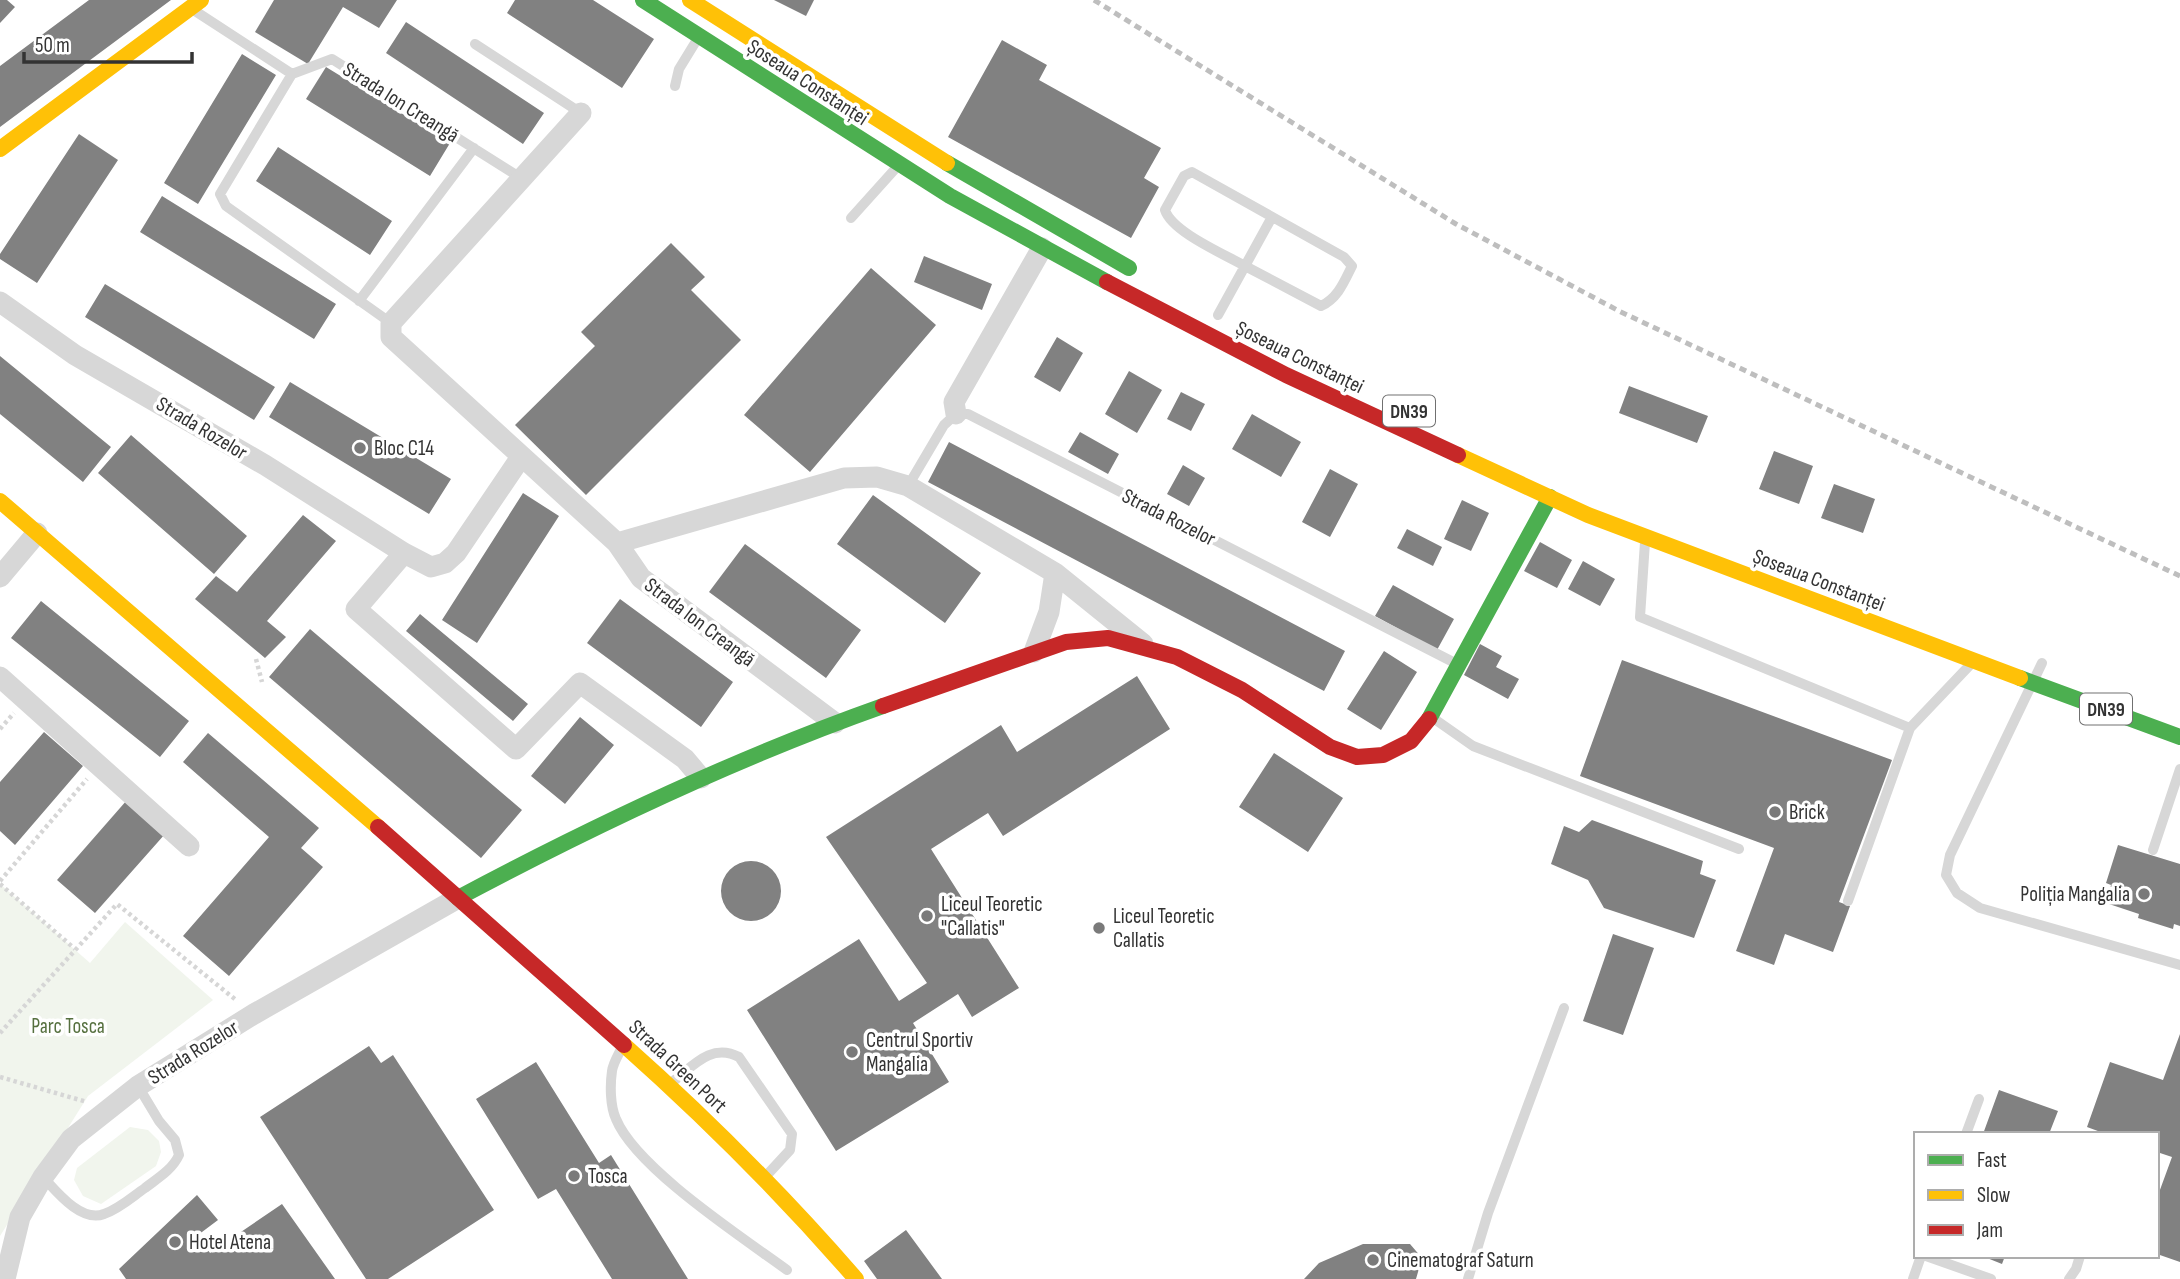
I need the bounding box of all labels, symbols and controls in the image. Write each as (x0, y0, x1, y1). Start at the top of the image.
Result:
scale bar (24, 21, 192, 65)
text: 50 m (35, 33, 70, 58)
street label: Șoseaua Constanței (742, 34, 873, 131)
street label: Strada Ion Creangă (338, 57, 463, 148)
street label: Șoseaua Constanței (1232, 316, 1368, 399)
street label: Strada Rozelor (152, 392, 252, 465)
road number: DN39 (1383, 396, 1435, 426)
place label: Bloc C14 (374, 436, 434, 461)
marker: Bloc C14 (352, 440, 368, 456)
street label: Strada Rozelor (1118, 483, 1220, 552)
street label: Șoseaua Constanței (1749, 544, 1888, 617)
street label: Strada Ion Creangă (639, 573, 760, 672)
road number: DN39 (2080, 694, 2132, 724)
place label: Brick (1789, 800, 1825, 825)
marker: Brick (1767, 804, 1783, 820)
place label: Poliția Mangalia (2020, 882, 2130, 907)
marker: Poliția Mangalia (2136, 886, 2152, 902)
place label: Liceul Teoretic "Callatis" (941, 892, 1043, 941)
place label: Liceul Teoretic Callatis (1113, 904, 1215, 953)
marker: Liceul Teoretic "Callatis" (919, 908, 935, 924)
marker: Liceul Teoretic Callatis (1091, 920, 1107, 936)
park label: Parc Tosca (31, 1014, 105, 1039)
street label: Strada Rozelor (144, 1015, 243, 1090)
street label: Strada Green Port (623, 1015, 732, 1118)
place label: Centrul Sportiv Mangalia (866, 1028, 973, 1077)
marker: Centrul Sportiv Mangalia (844, 1044, 860, 1060)
legend (1914, 1132, 2159, 1258)
text: Fast (1977, 1148, 2007, 1173)
place label: Tosca (588, 1164, 628, 1189)
marker: Tosca (566, 1168, 582, 1184)
text: Slow (1977, 1183, 2011, 1208)
text: Jam (1976, 1218, 2003, 1243)
place label: Hotel Atena (189, 1230, 271, 1255)
marker: Hotel Atena (167, 1234, 183, 1250)
place label: Cinematograf Saturn (1387, 1248, 1534, 1273)
marker: Cinematograf Saturn (1365, 1252, 1381, 1268)

